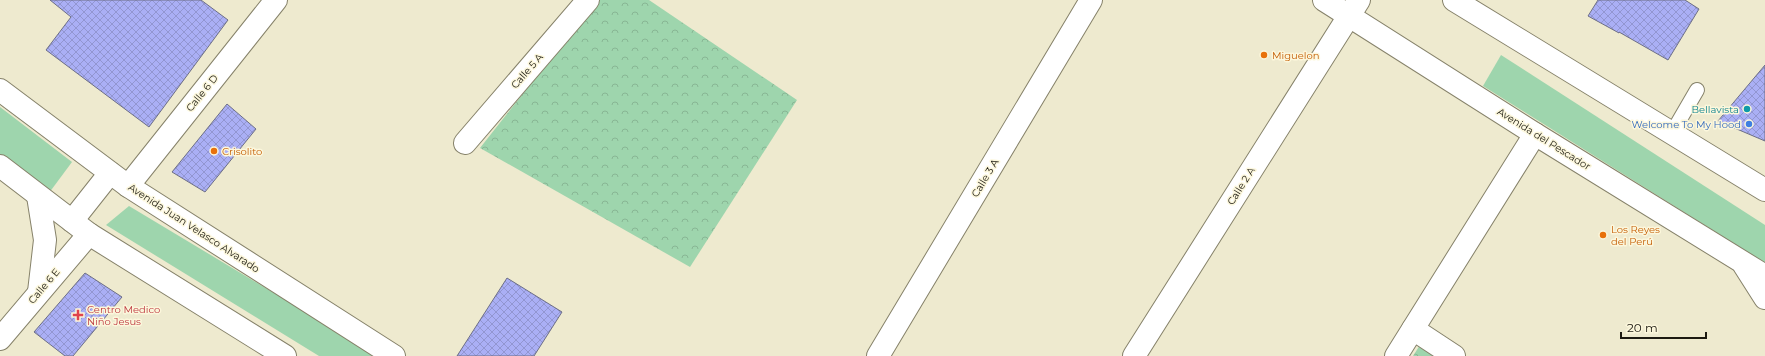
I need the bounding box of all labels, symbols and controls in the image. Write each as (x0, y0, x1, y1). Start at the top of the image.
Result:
place label: Miguelon (1272, 49, 1320, 62)
street label: Calle 5 A (508, 50, 546, 91)
marker: Miguelon (1259, 50, 1269, 60)
street label: Calle 6 D (183, 72, 221, 114)
place label: Bellavista (1691, 103, 1739, 116)
marker: Bellavista (1742, 104, 1752, 114)
street label: Avenida del Pescador (1495, 105, 1593, 173)
place label: Welcome To My Hood (1632, 118, 1741, 131)
marker: Welcome To My Hood (1744, 119, 1754, 129)
place label: Crisolito (222, 145, 262, 158)
marker: Crisolito (209, 146, 219, 156)
street label: Calle 3 A (969, 156, 1002, 200)
street label: Calle 2 A (1224, 164, 1258, 207)
street label: Avenida Juan Velasco Alvarado (126, 181, 262, 275)
place label: Los Reyes del Perú (1611, 223, 1660, 248)
marker: Los Reyes del Perú (1598, 230, 1608, 240)
street label: Calle 6 E (25, 265, 63, 306)
place label: Centro Medico Niño Jesus (87, 303, 160, 328)
marker: Centro Medico Niño Jesus (72, 309, 84, 321)
scale bar (1621, 314, 1706, 340)
text: 20 m (1627, 320, 1658, 335)

